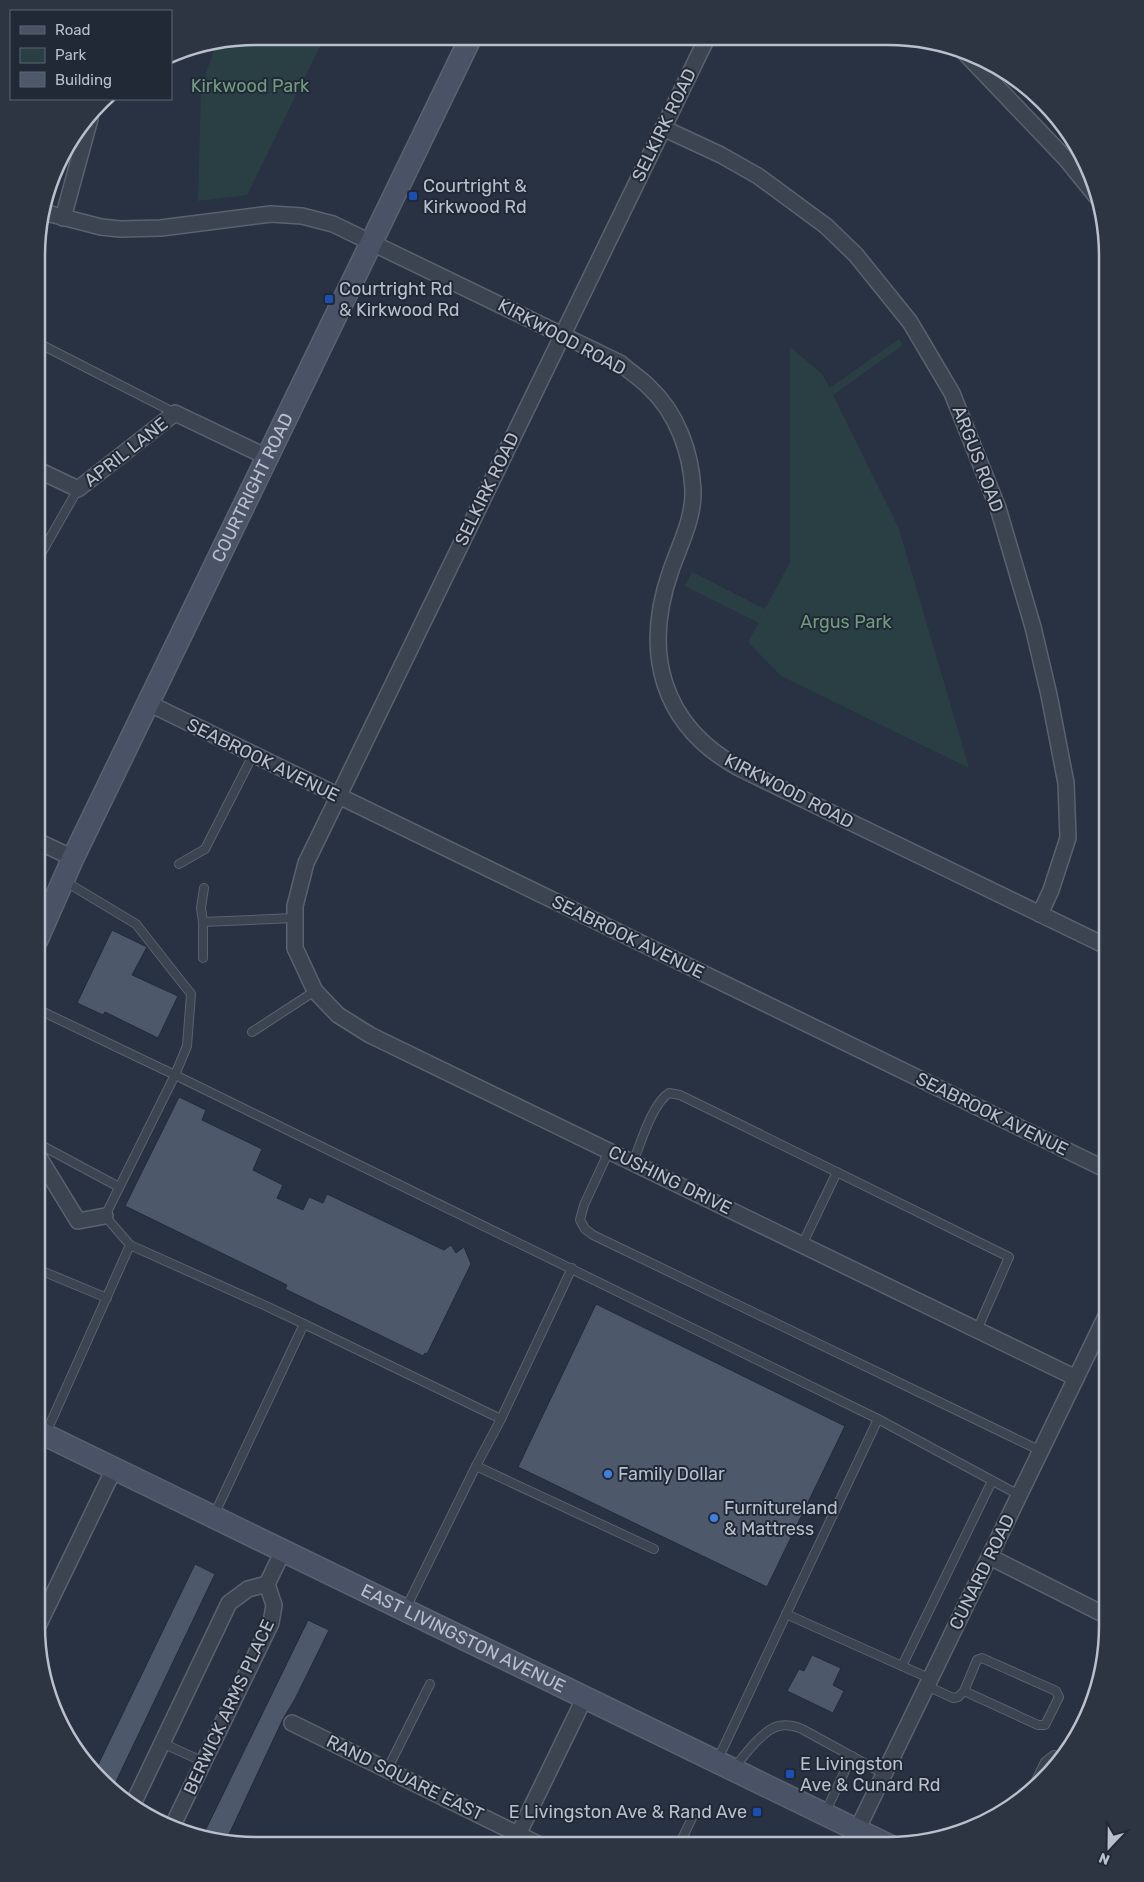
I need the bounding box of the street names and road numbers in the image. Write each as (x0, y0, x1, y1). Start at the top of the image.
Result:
street label: SELKIRK ROAD (627, 65, 701, 185)
street label: KIRKWOOD ROAD (494, 294, 630, 380)
street label: ARGUS ROAD (948, 403, 1008, 515)
street label: COURTRIGHT ROAD (207, 409, 298, 566)
street label: APRIL LANE (80, 413, 172, 491)
street label: SELKIRK ROAD (450, 429, 524, 549)
street label: SEABROOK AVENUE (183, 714, 343, 806)
street label: KIRKWOOD ROAD (721, 749, 857, 833)
street label: SEABROOK AVENUE (548, 891, 708, 983)
street label: SEABROOK AVENUE (912, 1068, 1072, 1160)
street label: CUSHING DRIVE (605, 1141, 735, 1219)
street label: CUNARD ROAD (945, 1511, 1019, 1633)
street label: EAST LIVINGSTON AVENUE (357, 1579, 569, 1697)
street label: BERWICK ARMS PLACE (179, 1616, 279, 1798)
street label: RAND SQUARE EAST (323, 1730, 487, 1826)

